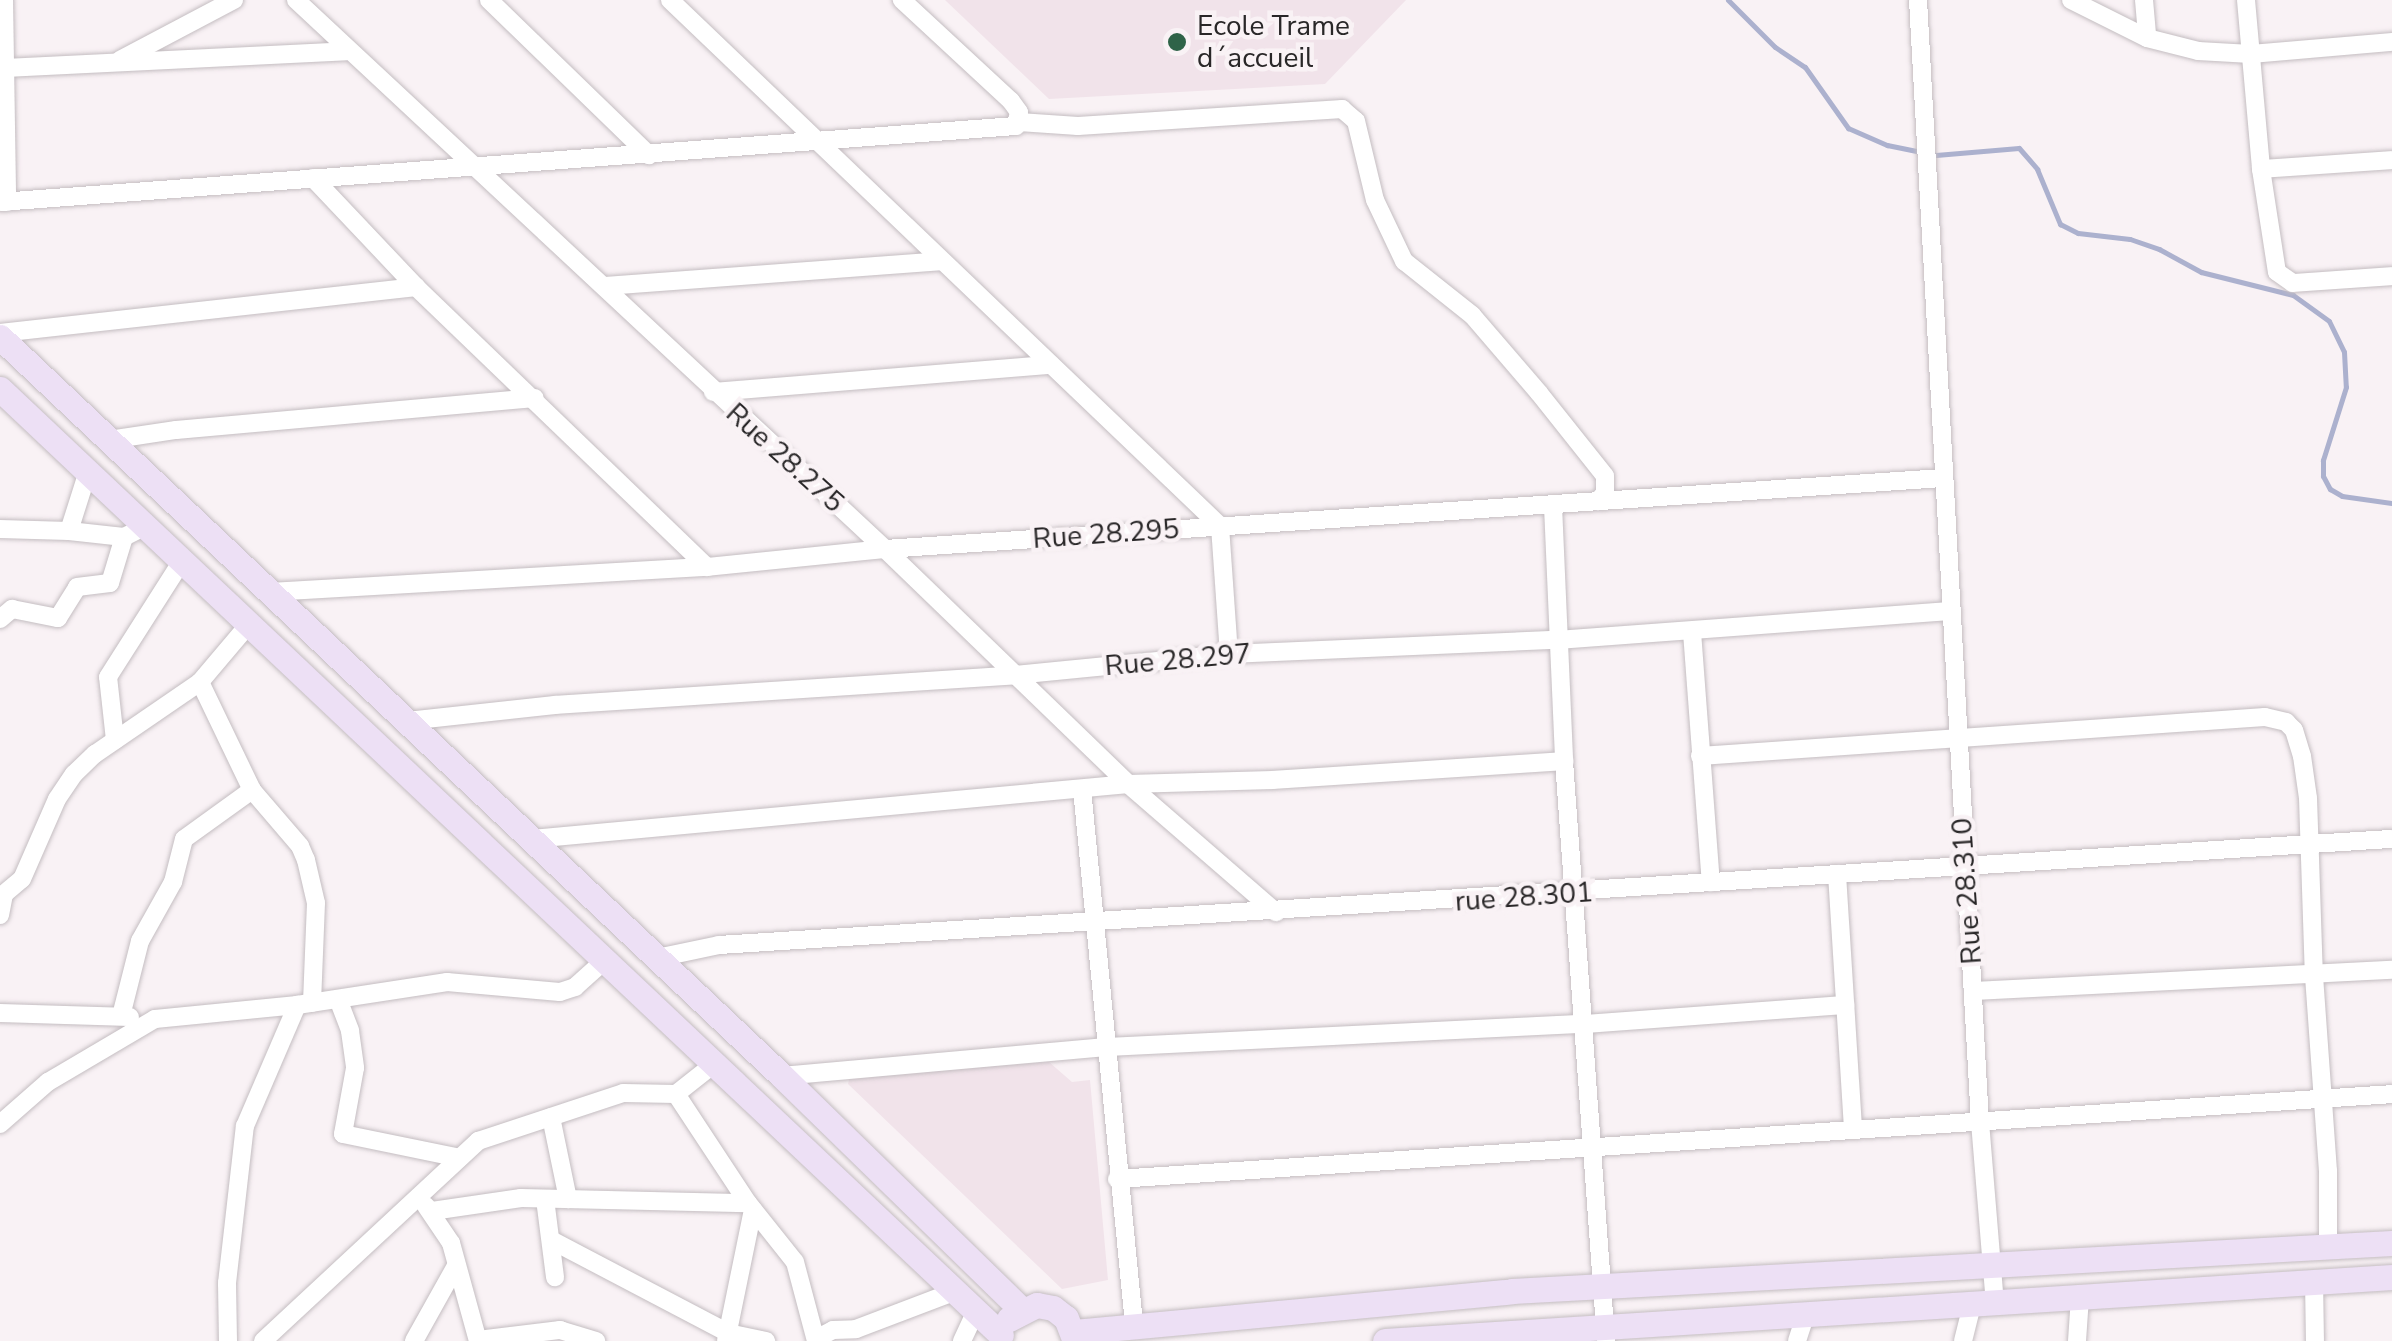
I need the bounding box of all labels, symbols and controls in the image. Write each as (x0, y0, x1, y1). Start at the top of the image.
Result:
place label: Ecole Trame d´accueil (1197, 9, 1350, 75)
marker: Ecole Trame d´accueil (1166, 31, 1188, 53)
street label: Rue 28.275 (719, 396, 851, 520)
street label: Rue 28.295 (1032, 512, 1180, 556)
street label: Rue 28.297 (1103, 637, 1253, 683)
street label: Rue 28.310 (1945, 817, 1989, 965)
street label: rue 28.301 (1454, 875, 1594, 919)

